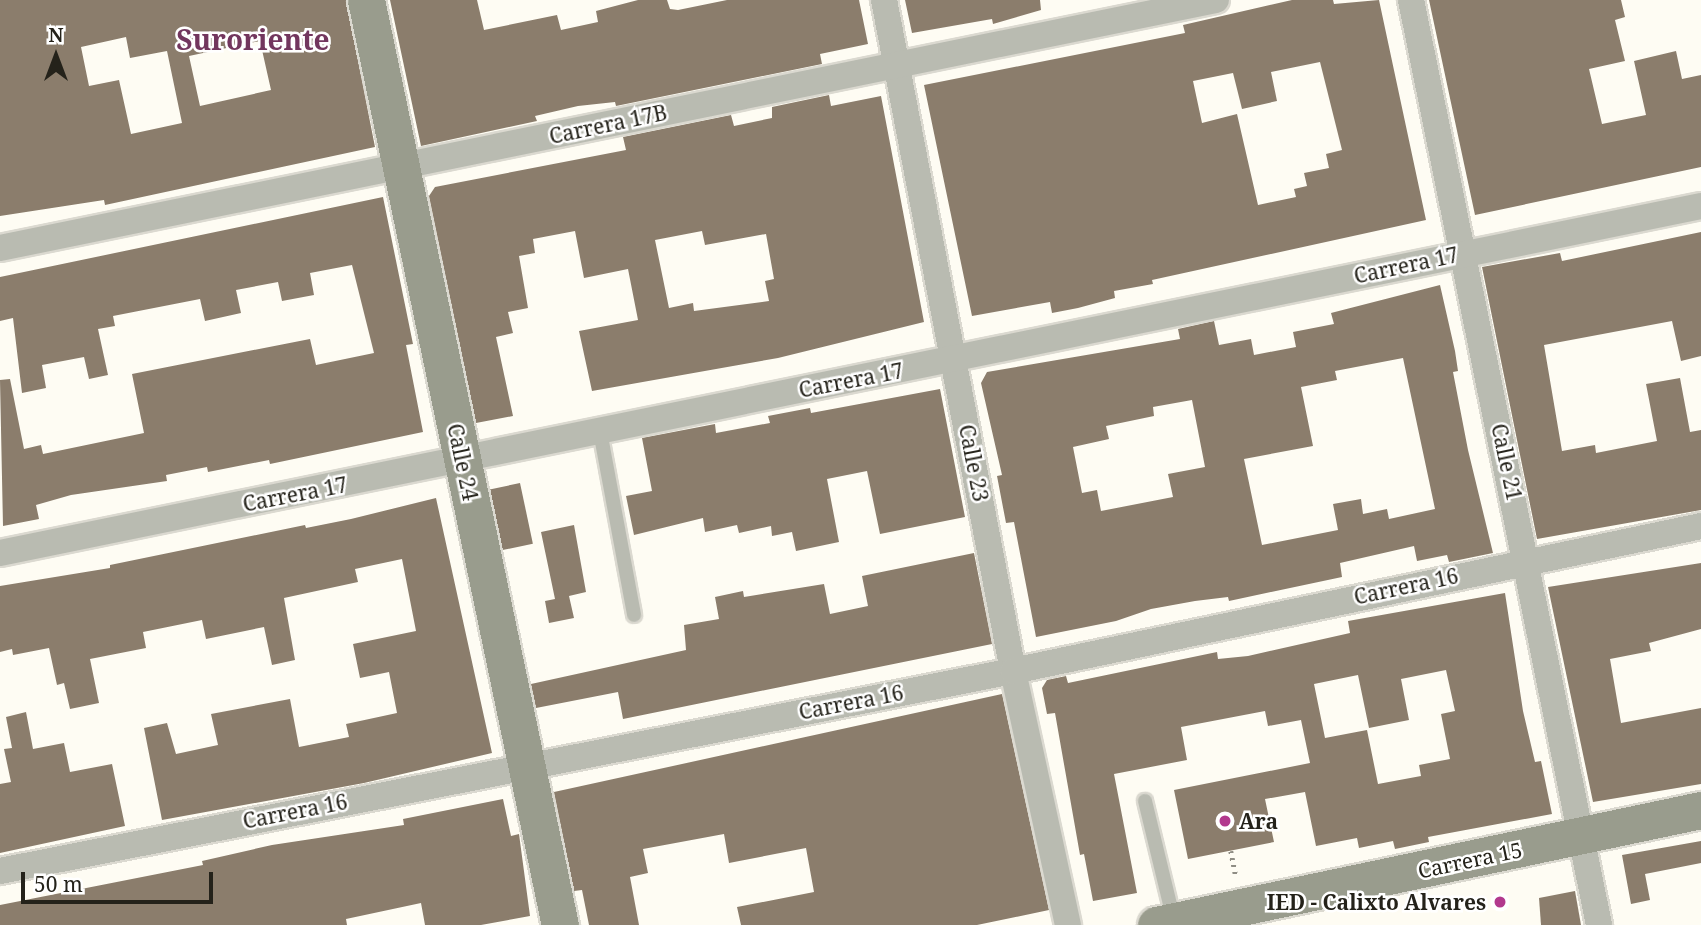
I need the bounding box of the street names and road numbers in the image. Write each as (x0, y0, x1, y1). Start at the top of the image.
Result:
street label: Carrera 17B (547, 99, 669, 149)
street label: Carrera 17 (1352, 242, 1460, 288)
street label: Carrera 17 (797, 358, 905, 402)
street label: Calle 24 (443, 421, 483, 503)
street label: Calle 21 (1487, 421, 1527, 503)
street label: Calle 23 (954, 422, 994, 504)
street label: Carrera 17 (241, 472, 349, 516)
street label: Carrera 16 (1352, 563, 1460, 609)
street label: Carrera 16 (797, 680, 905, 724)
street label: Carrera 16 (241, 789, 349, 833)
street label: Carrera 15 (1416, 837, 1524, 883)

